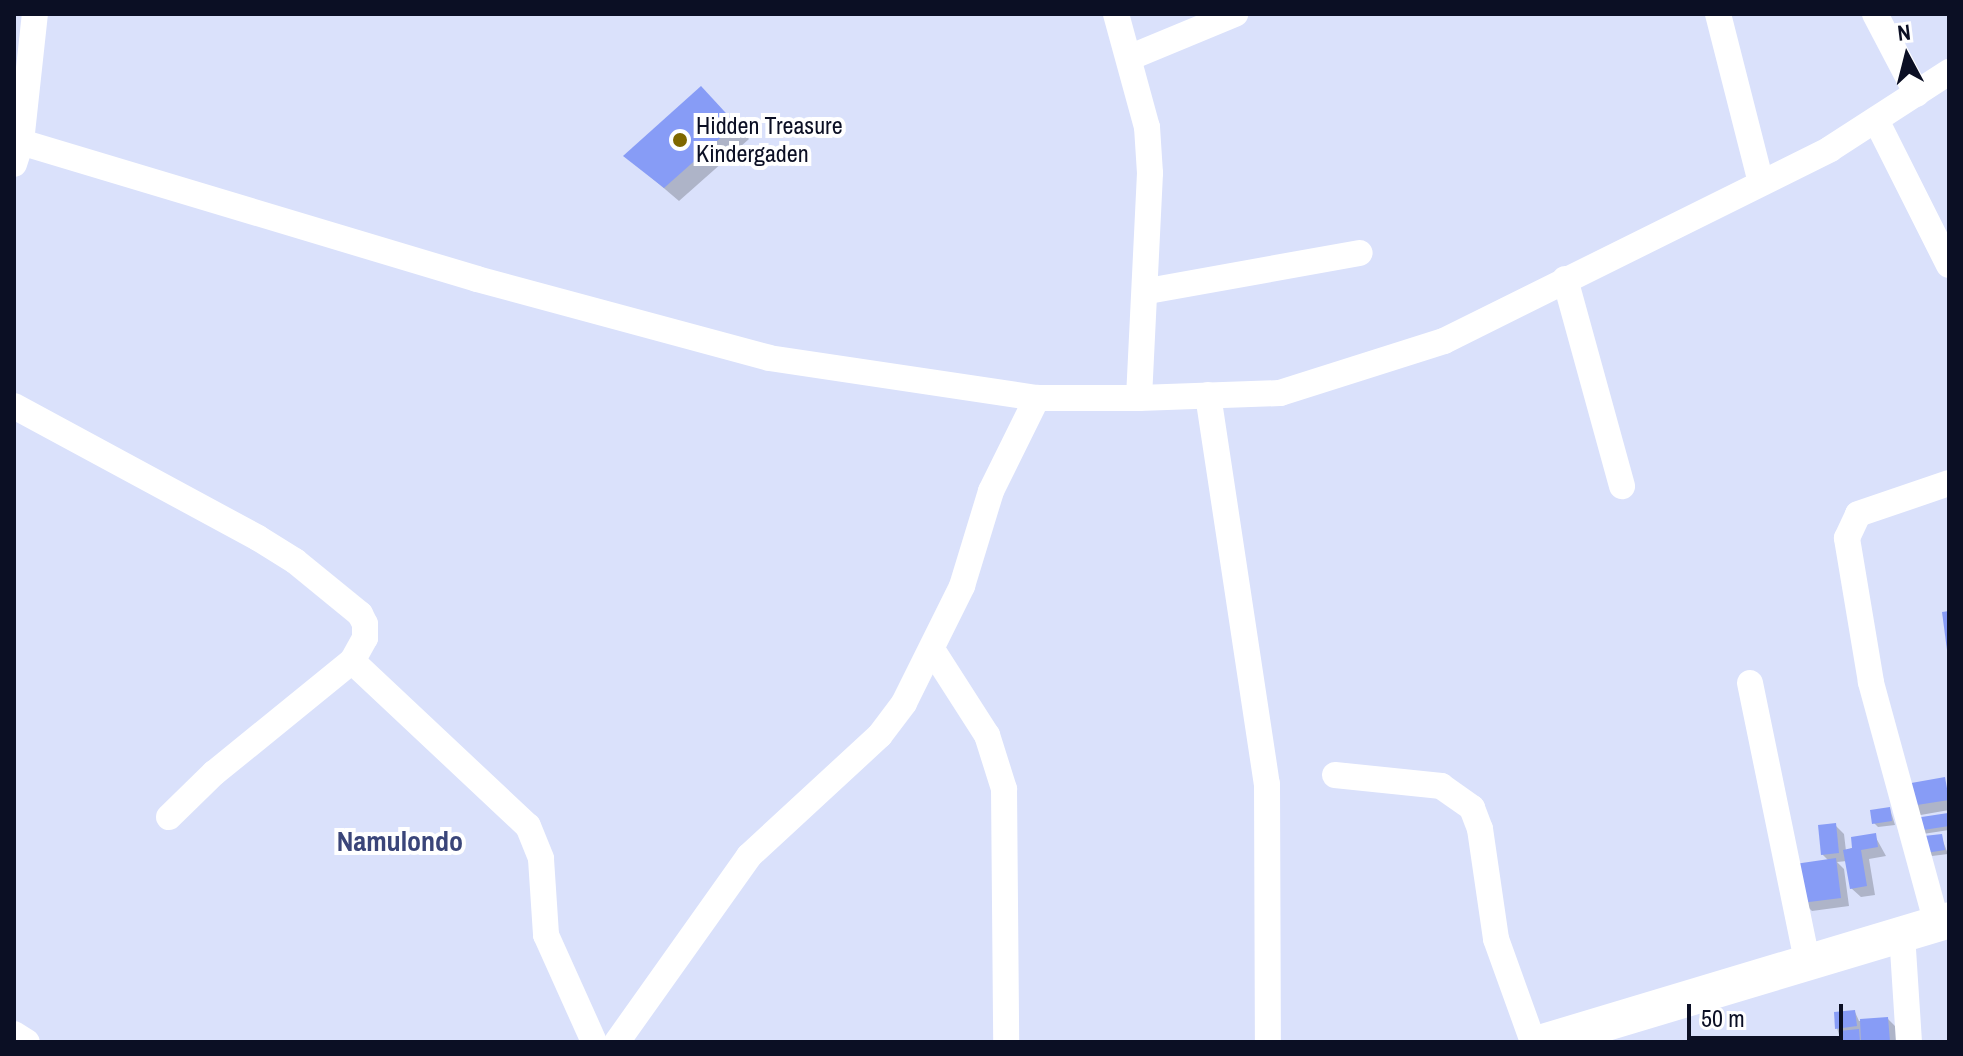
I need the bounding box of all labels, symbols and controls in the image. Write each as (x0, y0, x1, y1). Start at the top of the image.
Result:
north arrow (1867, 16, 1947, 96)
text: N (1896, 16, 1912, 48)
place label: Hidden Treasure Kindergaden (696, 112, 843, 168)
marker: Hidden Treasure Kindergaden (671, 131, 689, 149)
district label: Namulondo (337, 824, 463, 858)
scale bar (1691, 988, 1847, 1038)
text: 50 m (1701, 1002, 1745, 1034)

